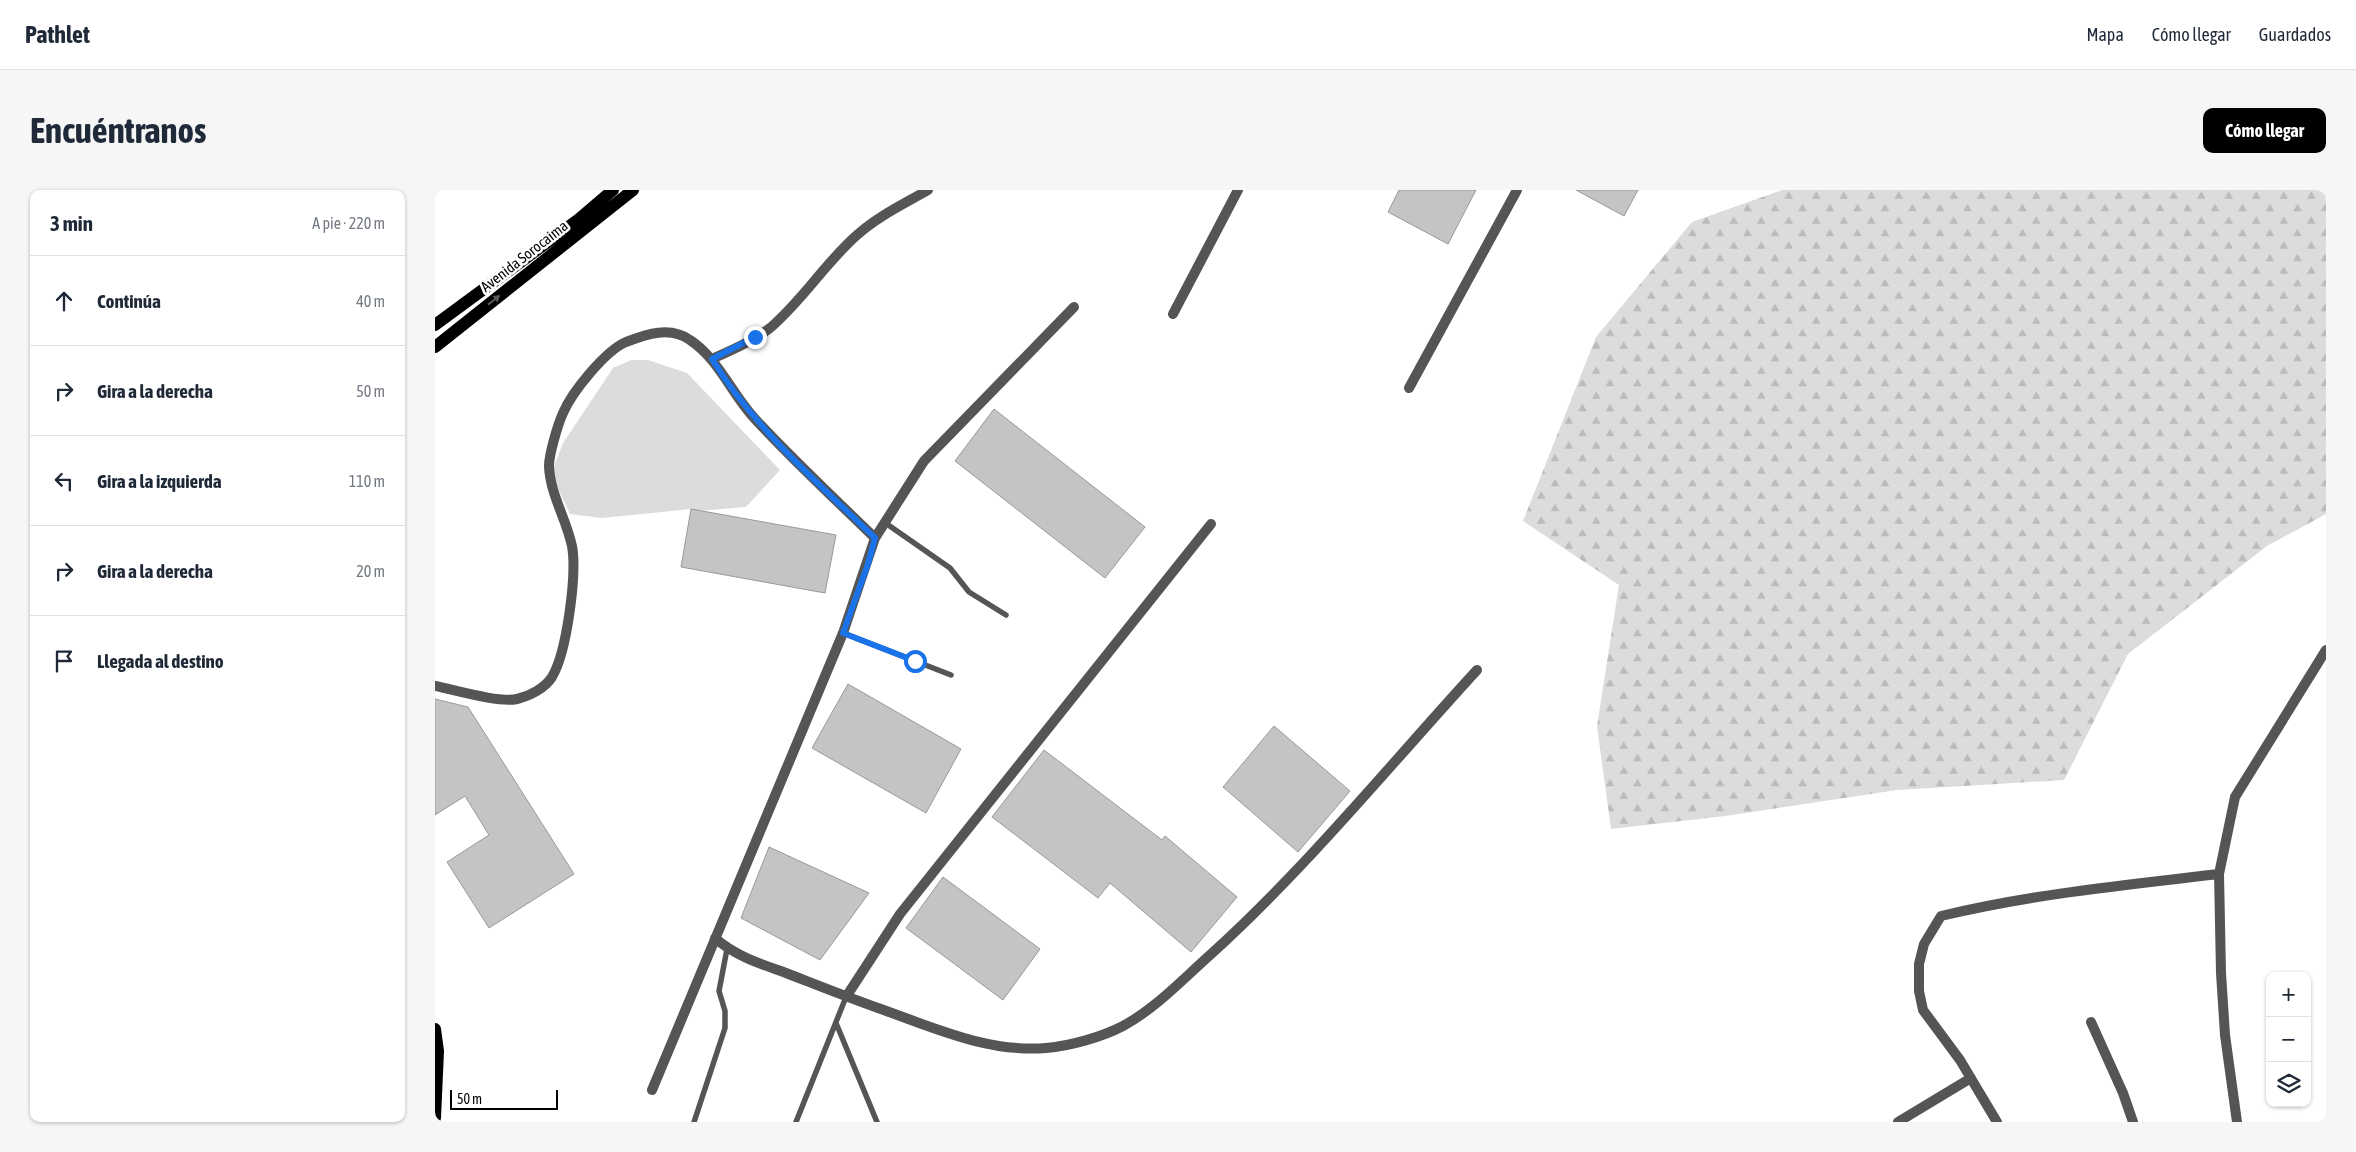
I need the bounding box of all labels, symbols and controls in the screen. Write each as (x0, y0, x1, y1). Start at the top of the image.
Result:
text: Pathlet (25, 21, 90, 48)
text: Mapa (2086, 24, 2124, 45)
text: Cómo llegar (2152, 24, 2231, 45)
text: Guardados (2259, 24, 2331, 45)
button: Cómo llegar (2203, 108, 2326, 153)
text: Encuéntranos (30, 110, 206, 150)
text: 3 min (50, 211, 93, 235)
text: A pie · 220 m (312, 214, 385, 232)
street label: Avenida Sorocaima (477, 217, 571, 295)
icon: ahead (50, 287, 78, 315)
text: Continúa (97, 290, 161, 312)
text: 40 m (356, 292, 385, 310)
one-way arrow (487, 295, 500, 306)
route end (744, 326, 767, 349)
icon: right (50, 377, 78, 405)
text: Gira a la derecha (97, 380, 213, 402)
text: 50 m (356, 382, 385, 400)
icon: left (50, 467, 78, 495)
text: Gira a la izquierda (97, 470, 222, 492)
text: 110 m (349, 472, 385, 490)
icon: right (50, 557, 78, 585)
text: Gira a la derecha (97, 560, 213, 582)
text: 20 m (356, 562, 385, 580)
icon: arrive (50, 647, 78, 675)
text: Llegada al destino (97, 650, 224, 672)
route start (904, 650, 927, 673)
map controls (2266, 972, 2311, 1107)
button: + (2266, 972, 2311, 1017)
button: − (2266, 1017, 2311, 1062)
button: layers (2266, 1062, 2311, 1107)
scale bar (450, 1087, 557, 1110)
text: 50 m (457, 1091, 482, 1107)

